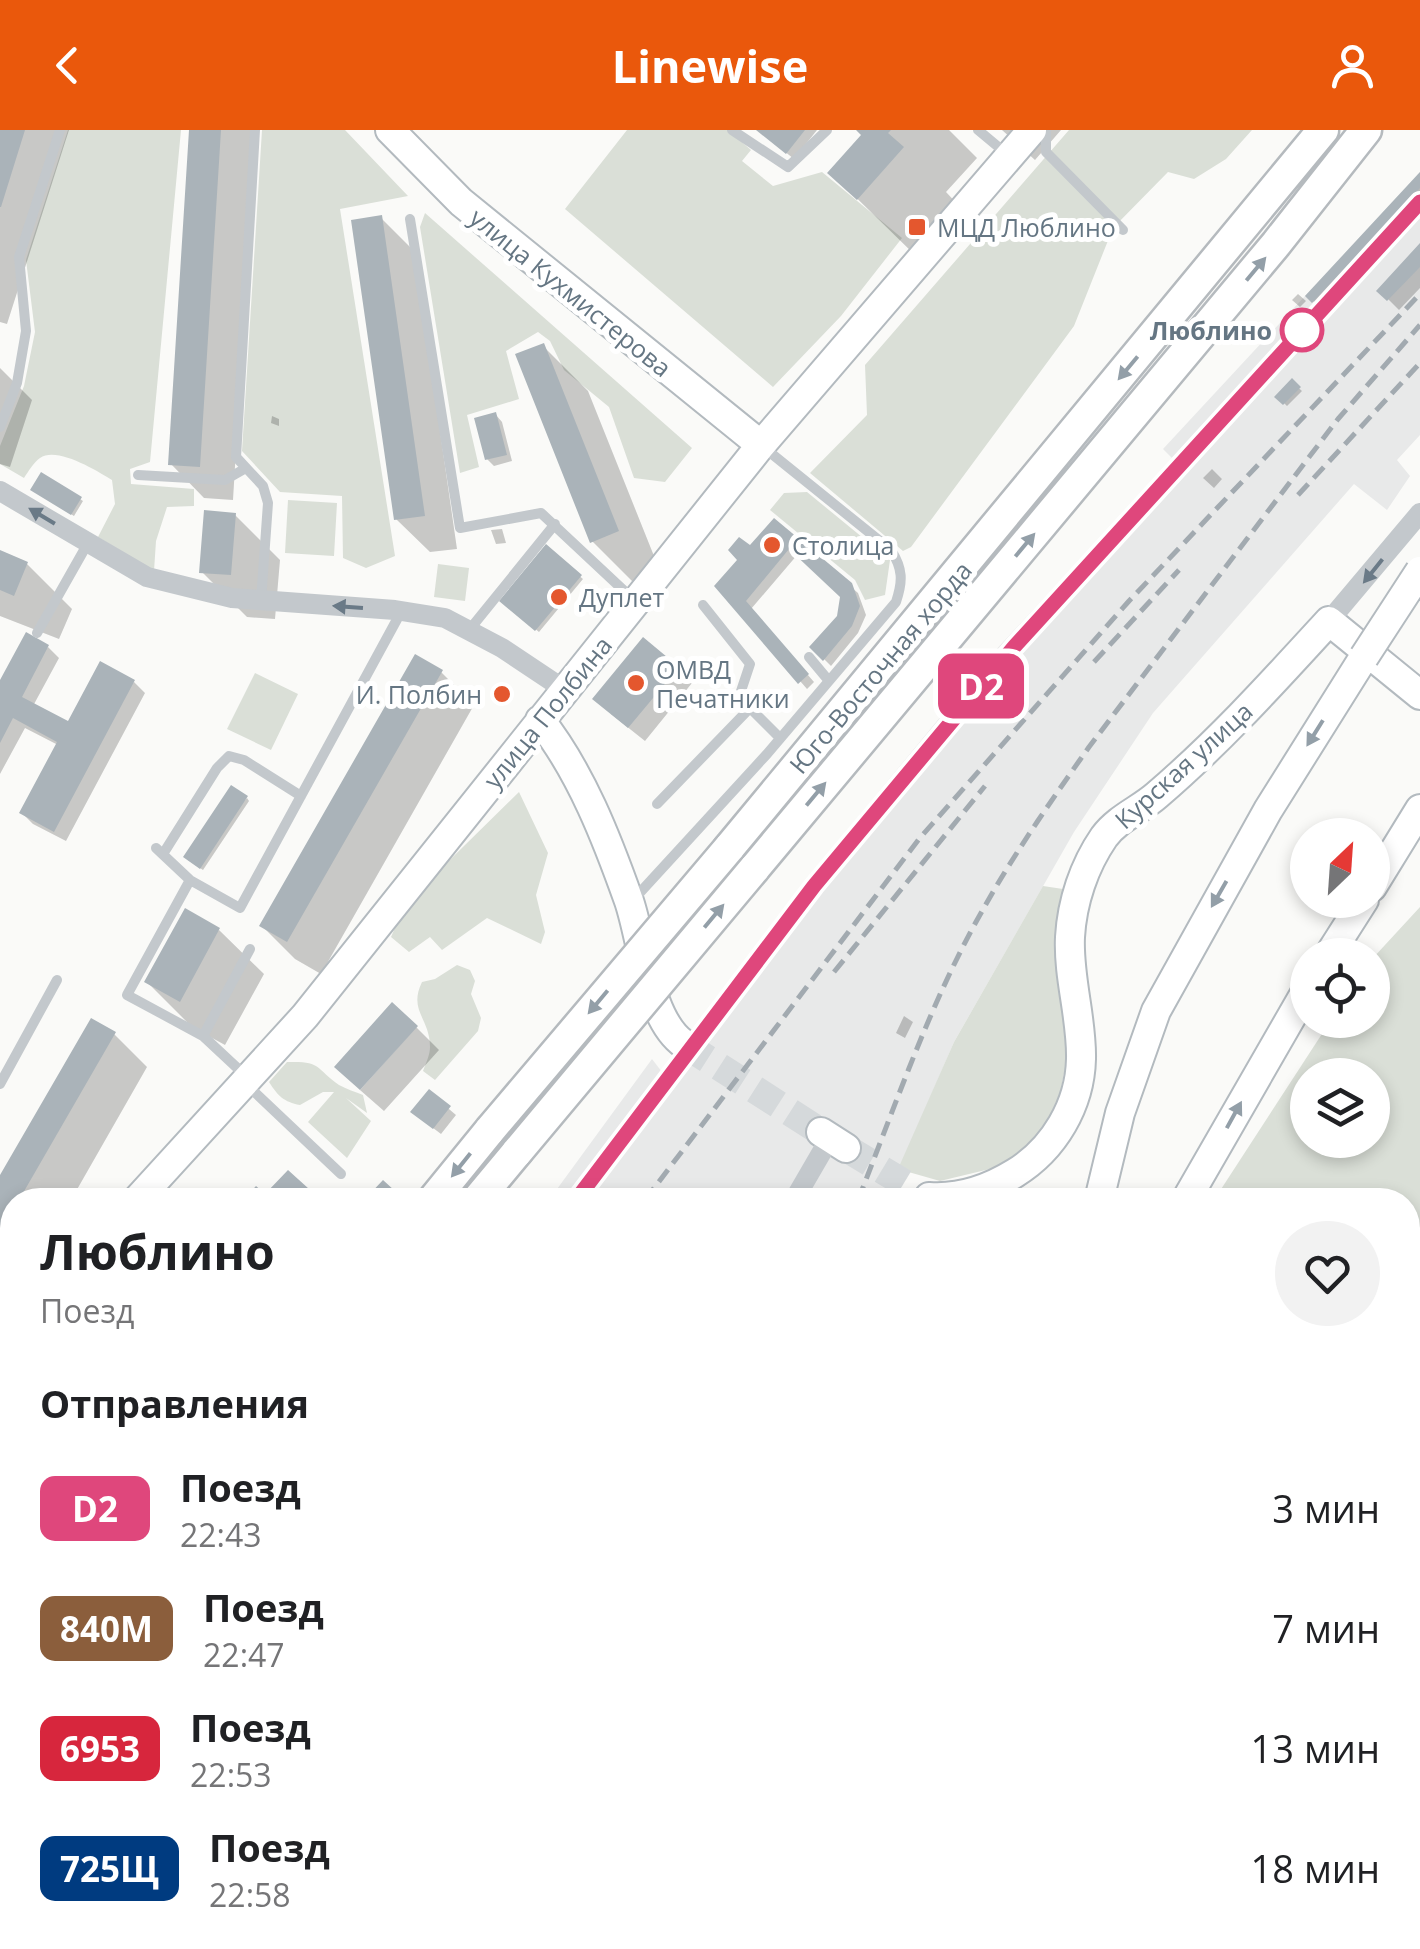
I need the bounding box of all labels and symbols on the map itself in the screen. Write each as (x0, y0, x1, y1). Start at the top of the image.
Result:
street label: улица Кухмистерова (463, 200, 679, 384)
place label: МЦД Люблино (937, 210, 1116, 244)
marker: МЦД Люблино (906, 216, 928, 238)
one-way arrow (1245, 256, 1266, 281)
marker: Люблино (1281, 309, 1323, 351)
place label: Люблино (1150, 313, 1272, 347)
one-way arrow (1117, 355, 1139, 380)
one-way arrow (28, 508, 56, 525)
place label: Столица (792, 528, 894, 562)
one-way arrow (1013, 532, 1035, 557)
marker: Столица (761, 534, 783, 556)
street label: Юго-Восточная хорда (781, 554, 979, 780)
one-way arrow (1363, 558, 1384, 584)
place label: Дуплет (579, 580, 664, 614)
marker: Дуплет (548, 586, 570, 608)
one-way arrow (331, 599, 363, 615)
street label: улица Полбина (475, 629, 619, 795)
place label: ОМВД Печатники (656, 652, 790, 715)
line badge: D2 (936, 654, 1026, 718)
marker: ОМВД Печатники (625, 672, 647, 694)
place label: И. Полбин (356, 677, 482, 711)
marker: И. Полбин (491, 683, 513, 705)
street label: Курская улица (1107, 694, 1259, 836)
one-way arrow (1306, 719, 1325, 746)
one-way arrow (805, 781, 826, 806)
north arrow (1290, 818, 1390, 918)
one-way arrow (1211, 880, 1228, 909)
one-way arrow (703, 903, 725, 928)
one-way arrow (588, 990, 609, 1015)
one-way arrow (1224, 1101, 1242, 1129)
one-way arrow (451, 1153, 472, 1178)

